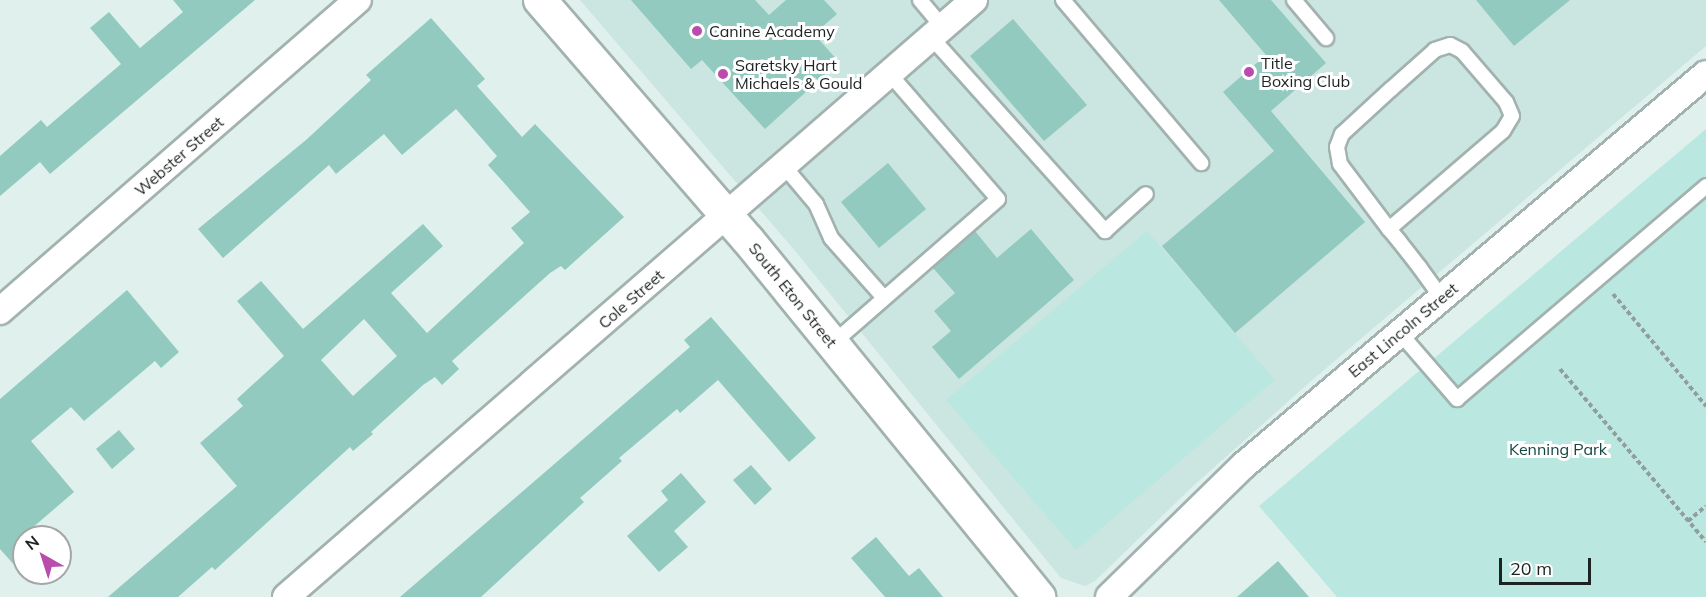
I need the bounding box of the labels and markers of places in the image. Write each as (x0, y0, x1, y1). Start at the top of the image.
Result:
place label: Canine Academy (709, 21, 835, 41)
marker: Canine Academy (690, 24, 704, 38)
place label: Title Boxing Club (1261, 53, 1350, 91)
place label: Saretsky Hart Michaels & Gould (735, 55, 862, 93)
marker: Title Boxing Club (1242, 65, 1256, 79)
marker: Saretsky Hart Michaels & Gould (716, 67, 730, 81)

